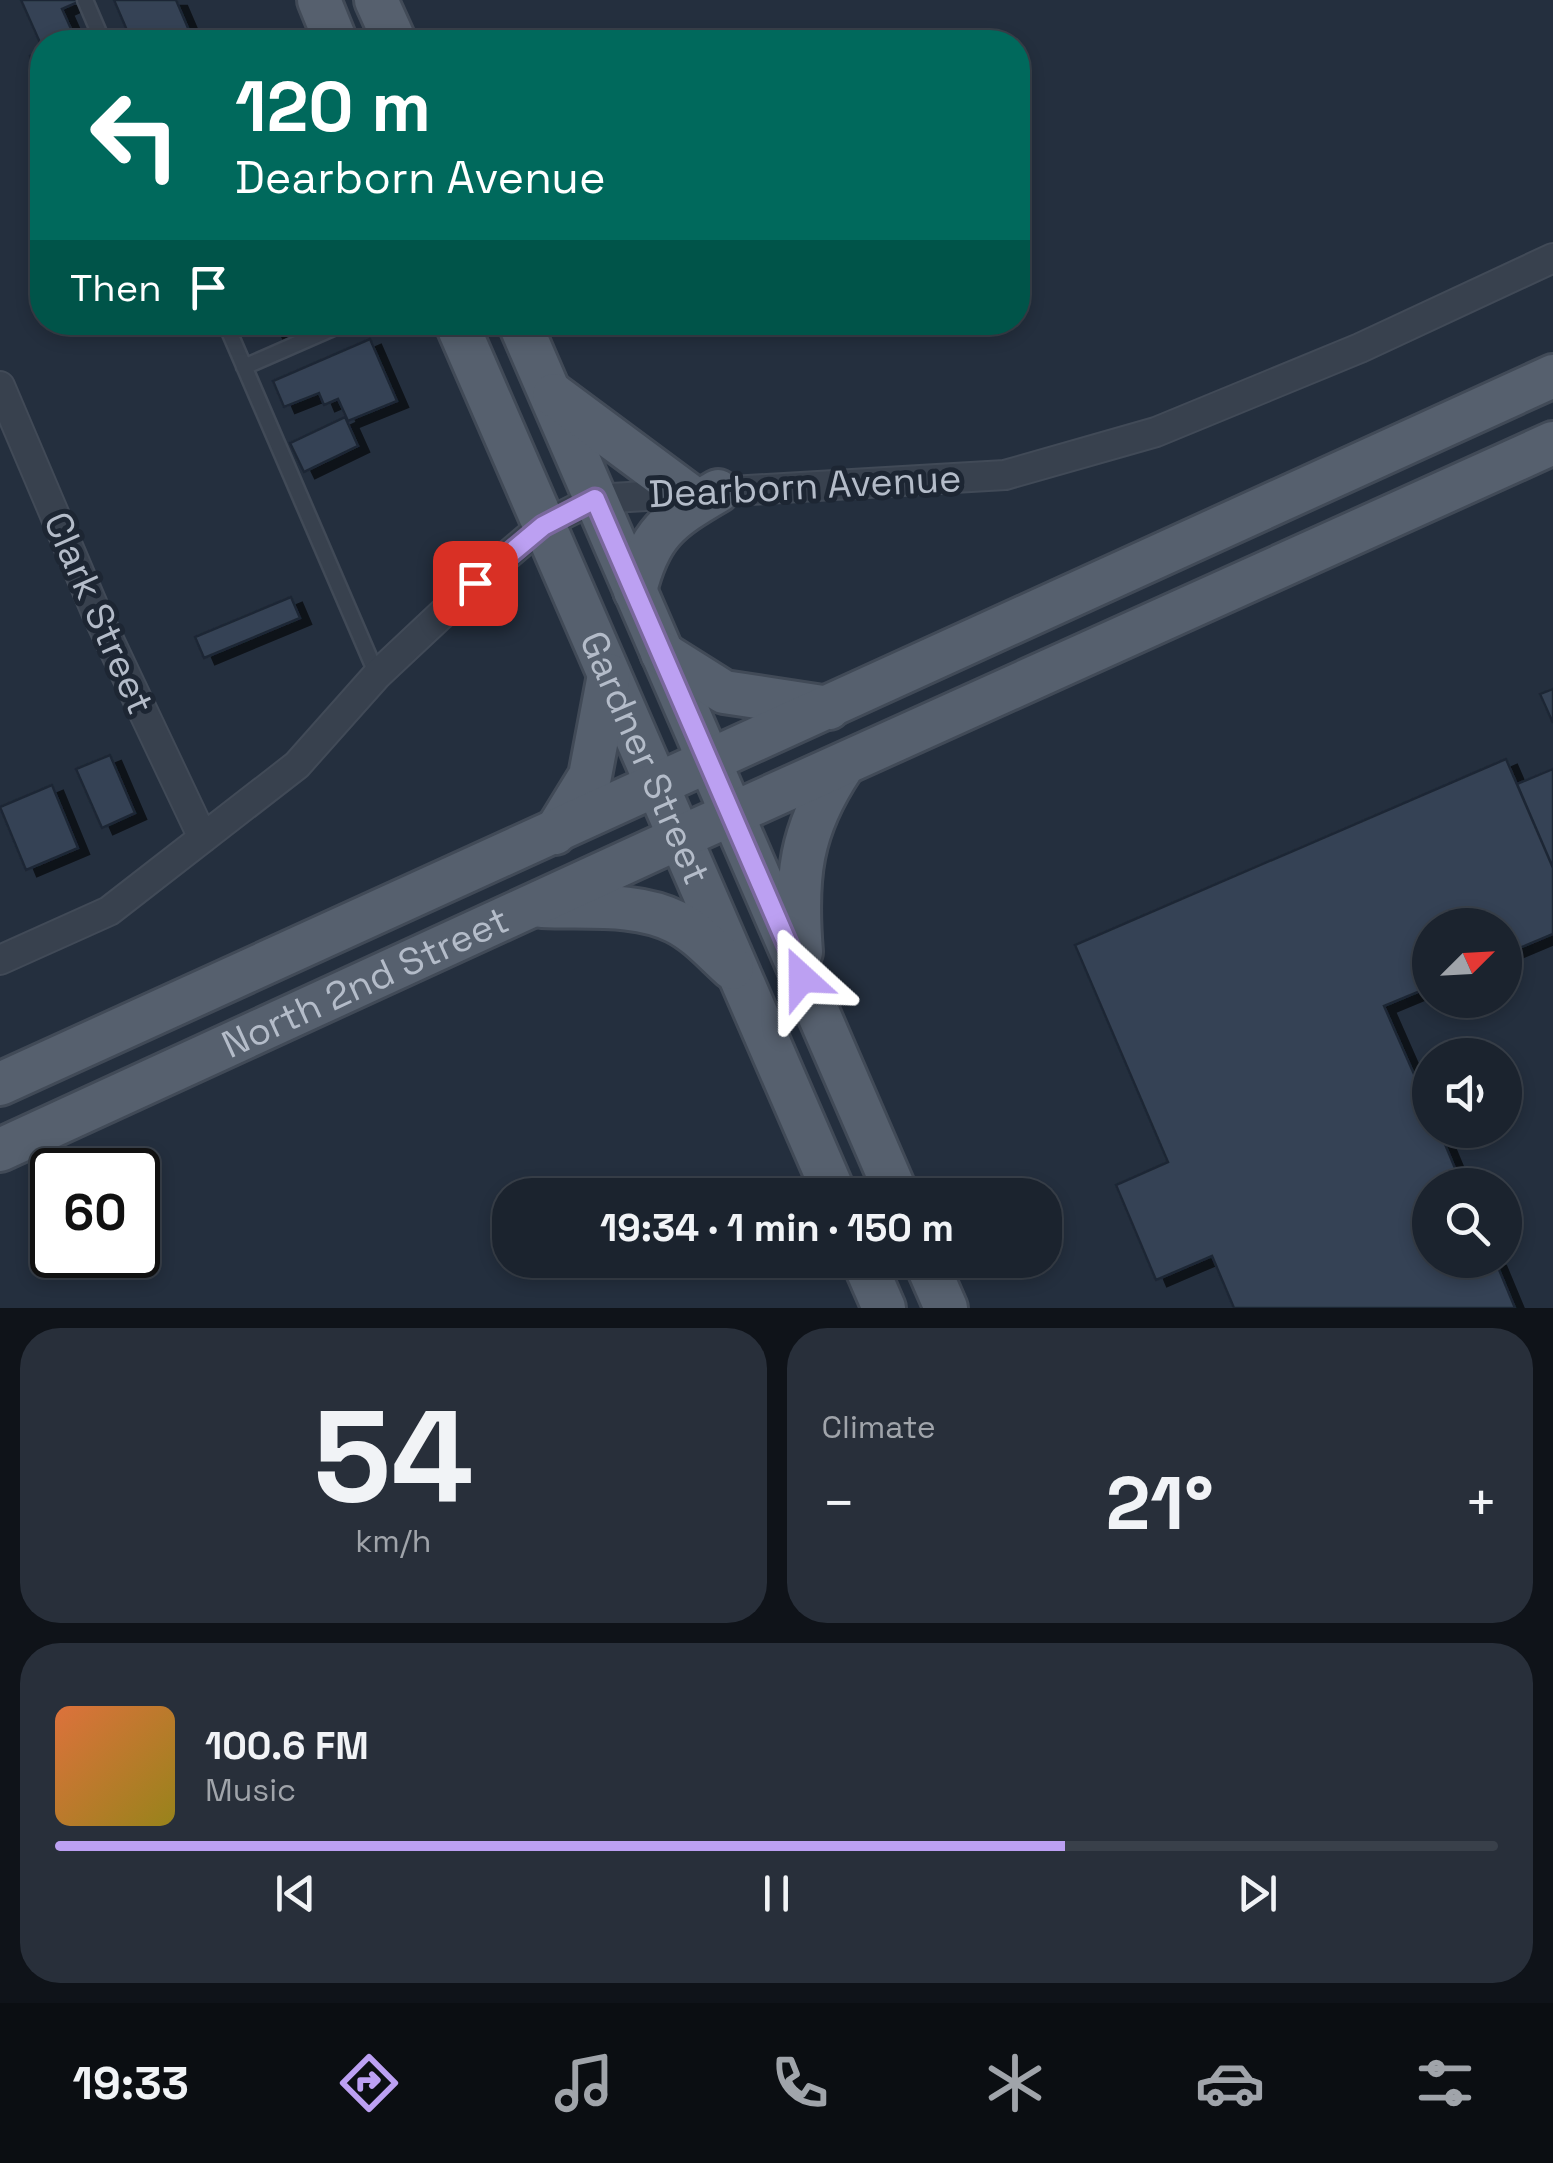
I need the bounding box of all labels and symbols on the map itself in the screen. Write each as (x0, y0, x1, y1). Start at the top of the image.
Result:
street label: Dearborn Avenue (647, 454, 963, 518)
street label: Clark Street (33, 504, 165, 722)
pin (433, 541, 518, 626)
street label: Gardner Street (569, 624, 721, 892)
street label: North 2nd Street (214, 896, 516, 1069)
north arrow (1412, 908, 1522, 1018)
position arrow (750, 926, 854, 1030)
speed limit sign: 60 (30, 1148, 160, 1278)

